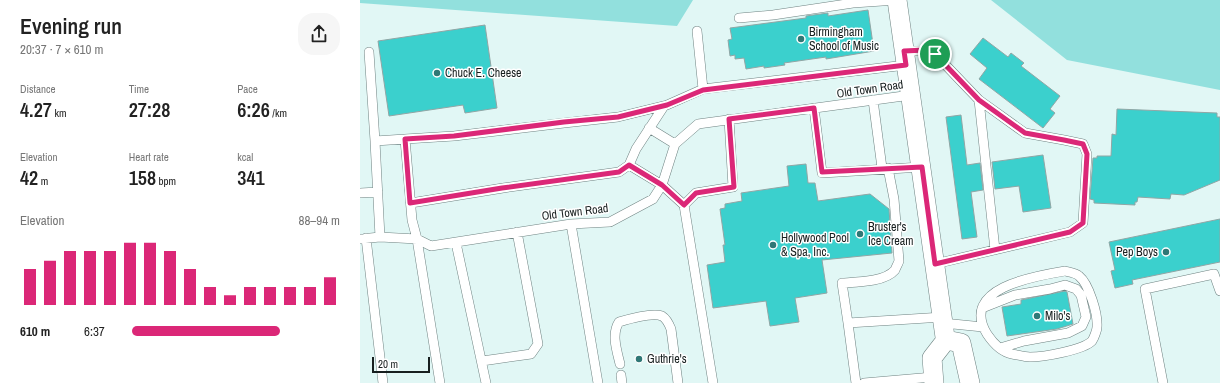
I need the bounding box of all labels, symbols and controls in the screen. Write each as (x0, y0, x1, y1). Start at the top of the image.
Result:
text: Evening run (20, 11, 122, 41)
button: share (298, 13, 340, 55)
place label: Birmingham School of Music (809, 24, 879, 54)
marker: Birmingham School of Music (796, 34, 806, 44)
pin (918, 37, 952, 71)
text: 20:37 · 7 × 610 m (20, 41, 103, 58)
icon: arrive (924, 43, 946, 65)
place label: Chuck E. Cheese (445, 65, 522, 81)
marker: Chuck E. Cheese (432, 68, 442, 78)
street label: Old Town Road (836, 76, 904, 102)
text: Distance (20, 82, 56, 96)
text: Time (129, 82, 149, 96)
text: Pace (237, 82, 258, 96)
text: 4.27 (20, 96, 52, 123)
text: 27:28 (129, 96, 170, 123)
text: 6:26 (237, 96, 270, 123)
text: km (52, 106, 66, 120)
text: /km (270, 106, 287, 120)
text: Elevation (20, 150, 58, 164)
text: Heart rate (129, 150, 169, 164)
text: kcal (237, 150, 253, 164)
text: 42 (20, 164, 38, 191)
text: 158 (129, 164, 156, 191)
text: 341 (237, 164, 265, 191)
text: m (38, 174, 48, 188)
text: bpm (156, 174, 176, 188)
street label: Old Town Road (541, 200, 609, 224)
text: Elevation (20, 212, 64, 229)
text: 88–94 m (299, 212, 340, 229)
place label: Bruster's Ice Cream (868, 219, 913, 249)
marker: Bruster's Ice Cream (855, 229, 865, 239)
place label: Hollywood Pool & Spa, Inc. (781, 230, 849, 260)
marker: Hollywood Pool & Spa, Inc. (768, 240, 778, 250)
place label: Pep Boys (1116, 244, 1158, 260)
marker: Pep Boys (1161, 247, 1171, 257)
place label: Milo's (1045, 308, 1070, 324)
marker: Milo's (1032, 311, 1042, 321)
text: 610 m (20, 323, 50, 340)
text: 6:37 (84, 323, 105, 340)
place label: Guthrie's (647, 351, 687, 367)
marker: Guthrie's (634, 354, 644, 364)
scale bar (372, 355, 430, 374)
text: 20 m (378, 357, 398, 371)

